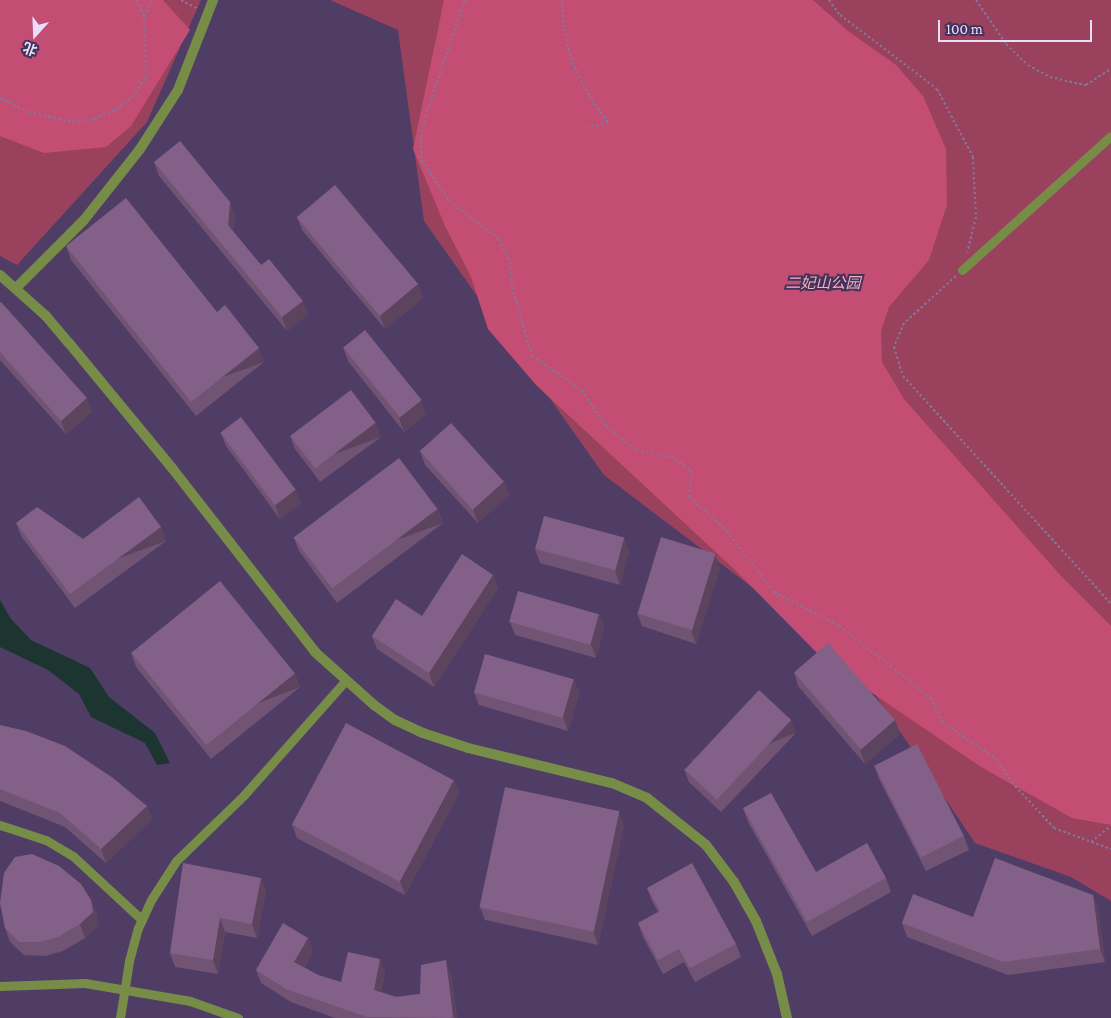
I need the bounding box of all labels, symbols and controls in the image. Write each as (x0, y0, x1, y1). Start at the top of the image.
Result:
north arrow (10, 10, 60, 60)
scale bar (941, 10, 1095, 42)
text: 100 m (946, 21, 983, 37)
text: 北 (21, 39, 39, 59)
park label: 二妃山公园 (786, 275, 860, 293)

